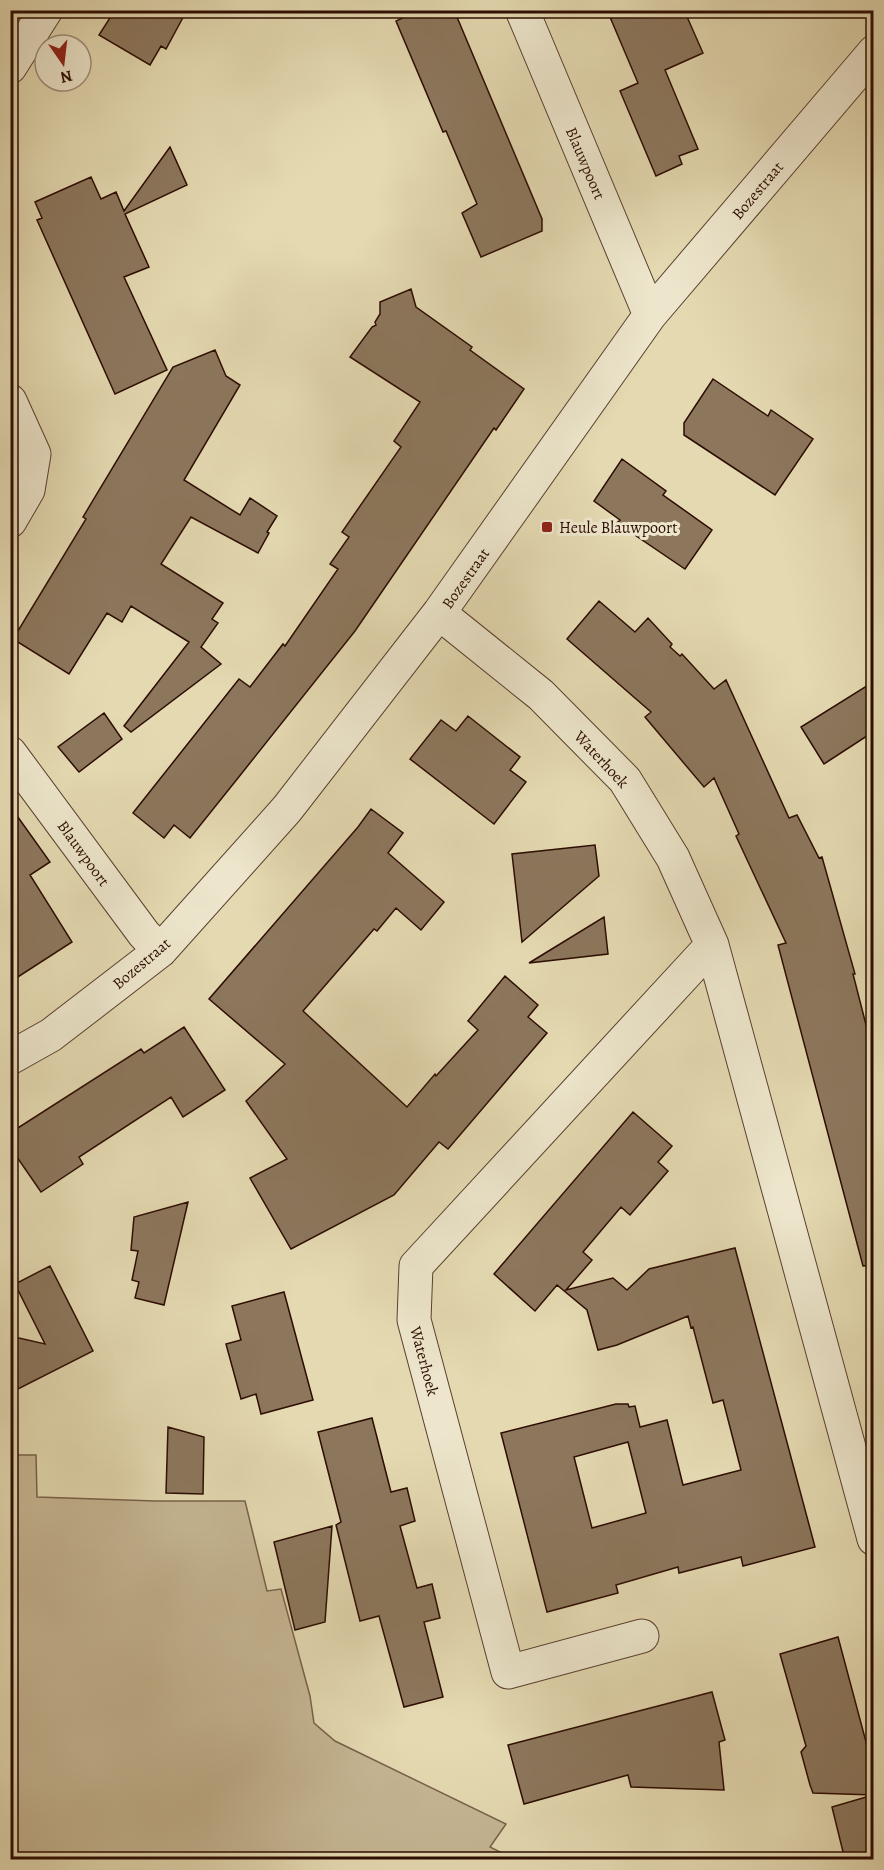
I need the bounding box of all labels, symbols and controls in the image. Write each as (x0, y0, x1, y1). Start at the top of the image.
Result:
north arrow (33, 33, 93, 93)
text: N (58, 65, 75, 89)
street label: Blauwpoort (560, 124, 610, 203)
street label: Bozestraat (727, 157, 789, 224)
place label: Heule Blauwpoort (559, 517, 677, 539)
marker: Heule Blauwpoort (540, 520, 554, 534)
street label: Bozestraat (437, 544, 495, 613)
street label: Waterhoek (568, 725, 634, 793)
street label: Blauwpoort (52, 816, 115, 891)
street label: Bozestraat (108, 933, 175, 995)
street label: Waterhoek (404, 1323, 444, 1399)

